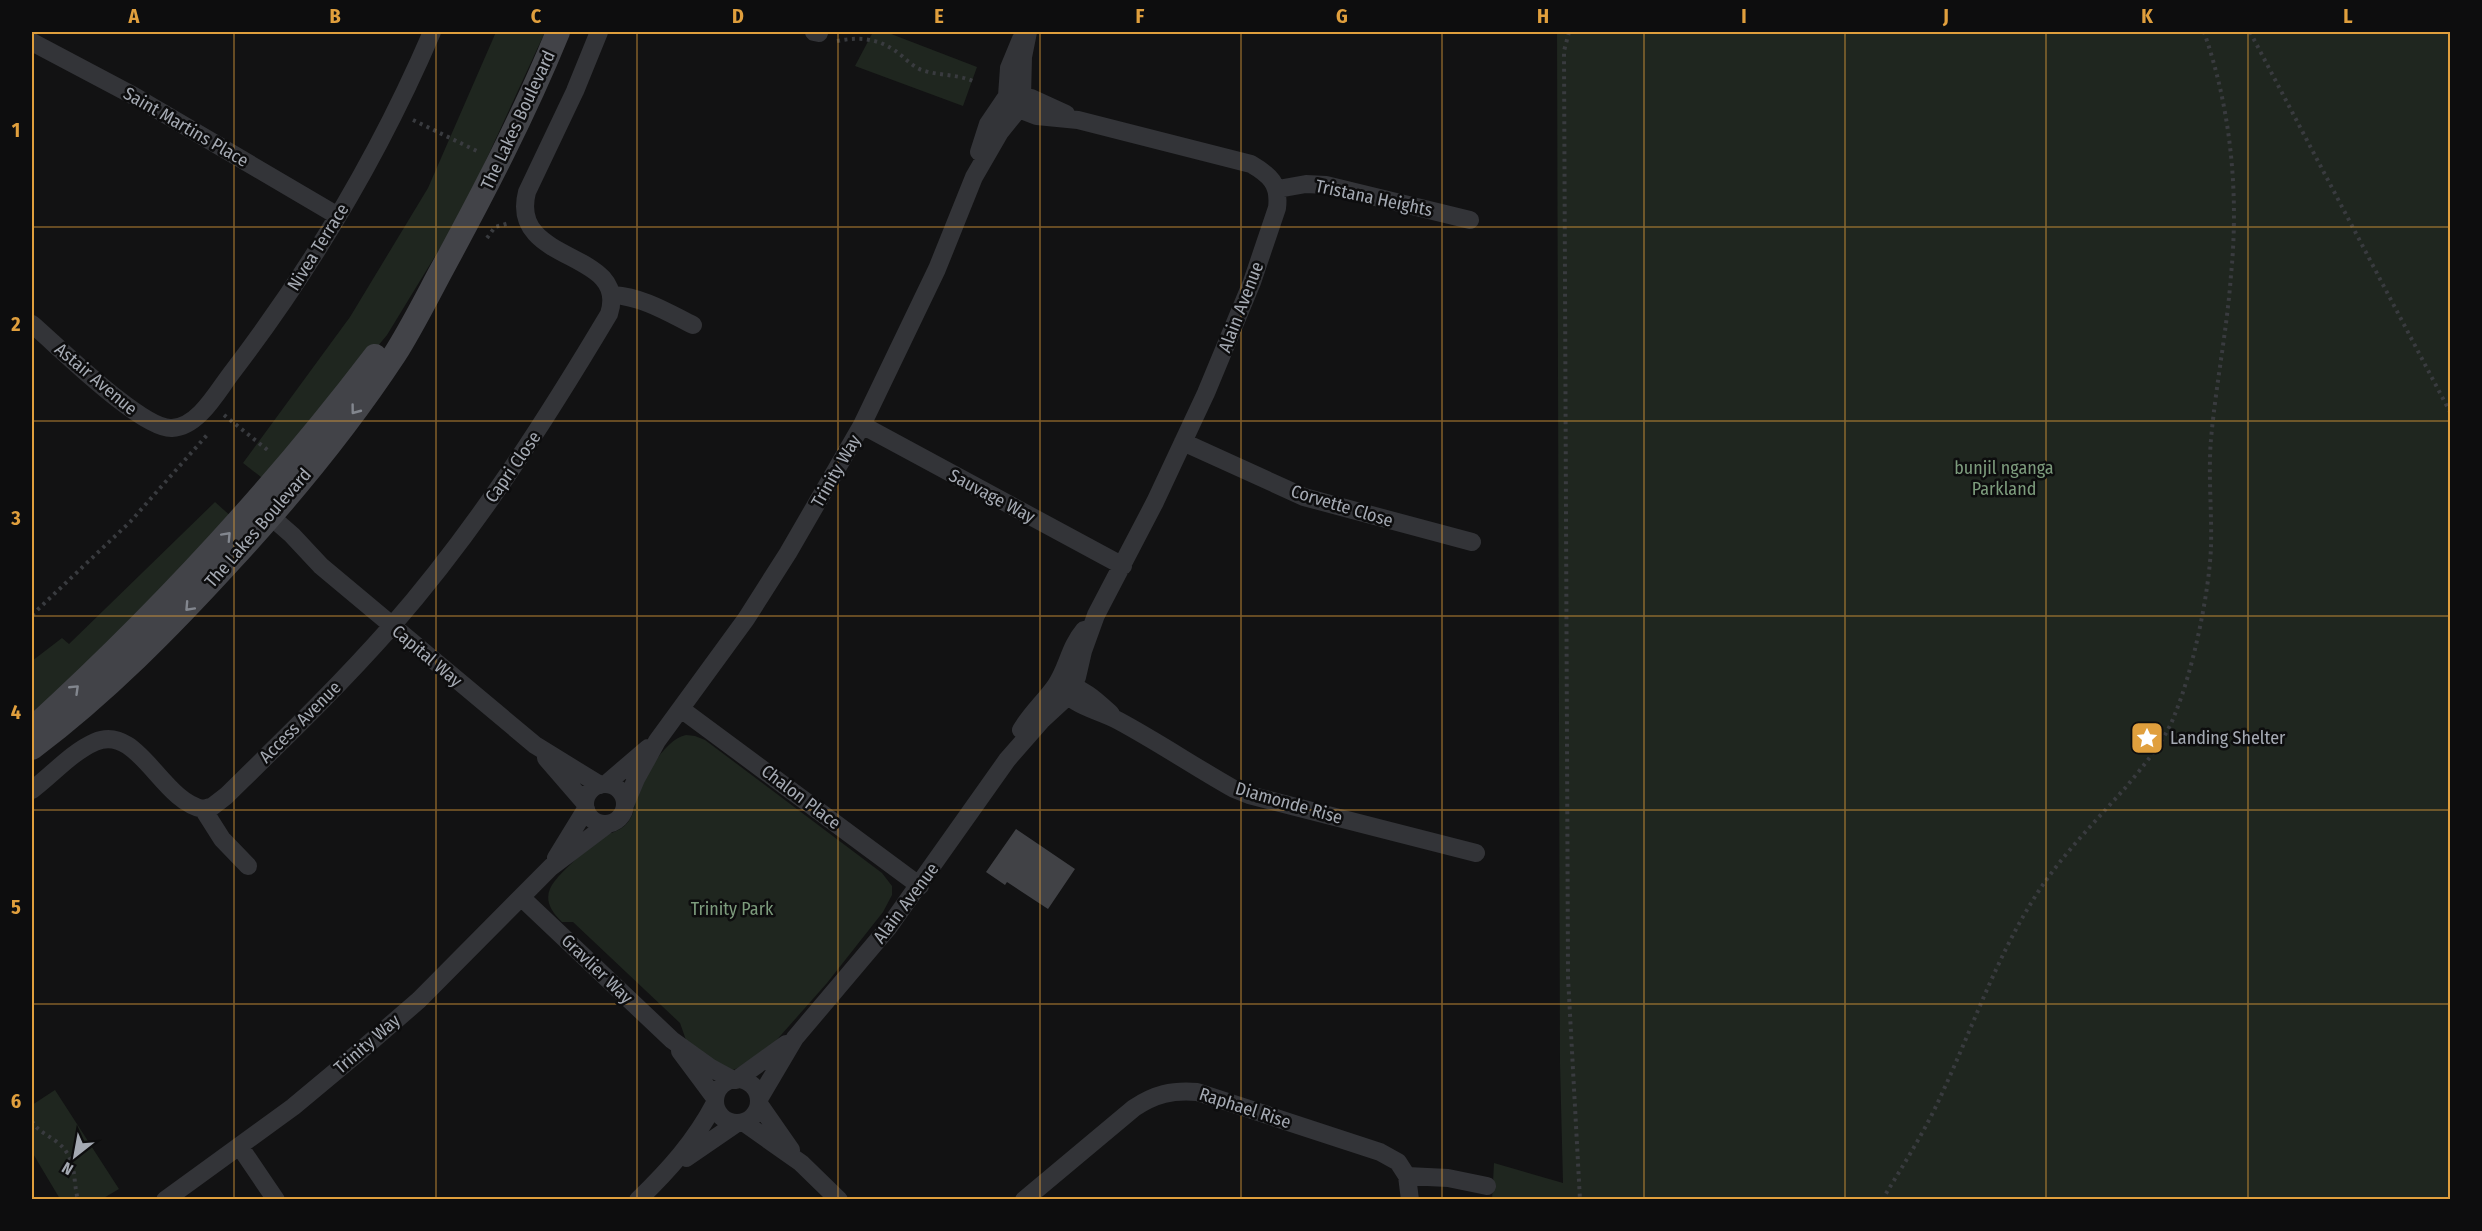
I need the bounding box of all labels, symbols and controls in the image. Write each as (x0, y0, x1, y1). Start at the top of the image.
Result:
text: A (128, 4, 141, 28)
text: B (329, 4, 341, 28)
text: C (531, 4, 542, 28)
text: D (732, 4, 744, 28)
text: E (934, 4, 944, 28)
text: F (1136, 4, 1145, 28)
text: G (1336, 4, 1348, 28)
text: H (1537, 4, 1549, 28)
text: I (1741, 4, 1747, 28)
text: J (1942, 4, 1949, 28)
text: K (2141, 4, 2153, 28)
text: L (2343, 4, 2353, 28)
street label: The Lakes Boulevard (476, 47, 560, 193)
street label: Saint Martins Place (120, 82, 252, 172)
text: 1 (12, 118, 20, 142)
street label: Tristana Heights (1313, 175, 1435, 221)
street label: Nivea Terrace (283, 199, 353, 295)
street label: Alain Avenue (1214, 258, 1268, 355)
text: 2 (10, 312, 21, 336)
street label: Astair Avenue (50, 338, 142, 420)
one-way arrow (352, 404, 363, 415)
street label: Capri Close (480, 427, 546, 507)
street label: Trinity Way (806, 431, 866, 511)
park label: bunjil nganga Parkland (1954, 457, 2054, 500)
street label: The Lakes Boulevard (200, 464, 316, 592)
street label: Sauvage Way (945, 464, 1039, 528)
street label: Corvette Close (1288, 480, 1396, 532)
text: 3 (10, 506, 21, 530)
one-way arrow (219, 532, 230, 543)
one-way arrow (185, 600, 196, 611)
street label: Capital Way (387, 620, 467, 692)
street label: Access Avenue (255, 676, 346, 767)
one-way arrow (67, 686, 78, 697)
text: 4 (11, 700, 21, 724)
place icon: Landing Shelter (2129, 720, 2165, 756)
place label: Landing Shelter (2170, 727, 2286, 749)
street label: Chalon Place (757, 760, 845, 834)
street label: Diamonde Rise (1233, 777, 1345, 829)
street label: Alain Avenue (869, 858, 944, 948)
text: 5 (11, 895, 21, 919)
park label: Trinity Park (691, 898, 774, 920)
street label: Gravlier Way (557, 930, 637, 1008)
street label: Trinity Way (330, 1009, 404, 1079)
street label: Raphael Rise (1196, 1083, 1294, 1133)
text: 6 (11, 1089, 21, 1113)
north arrow (45, 1126, 105, 1186)
text: N (59, 1158, 77, 1179)

